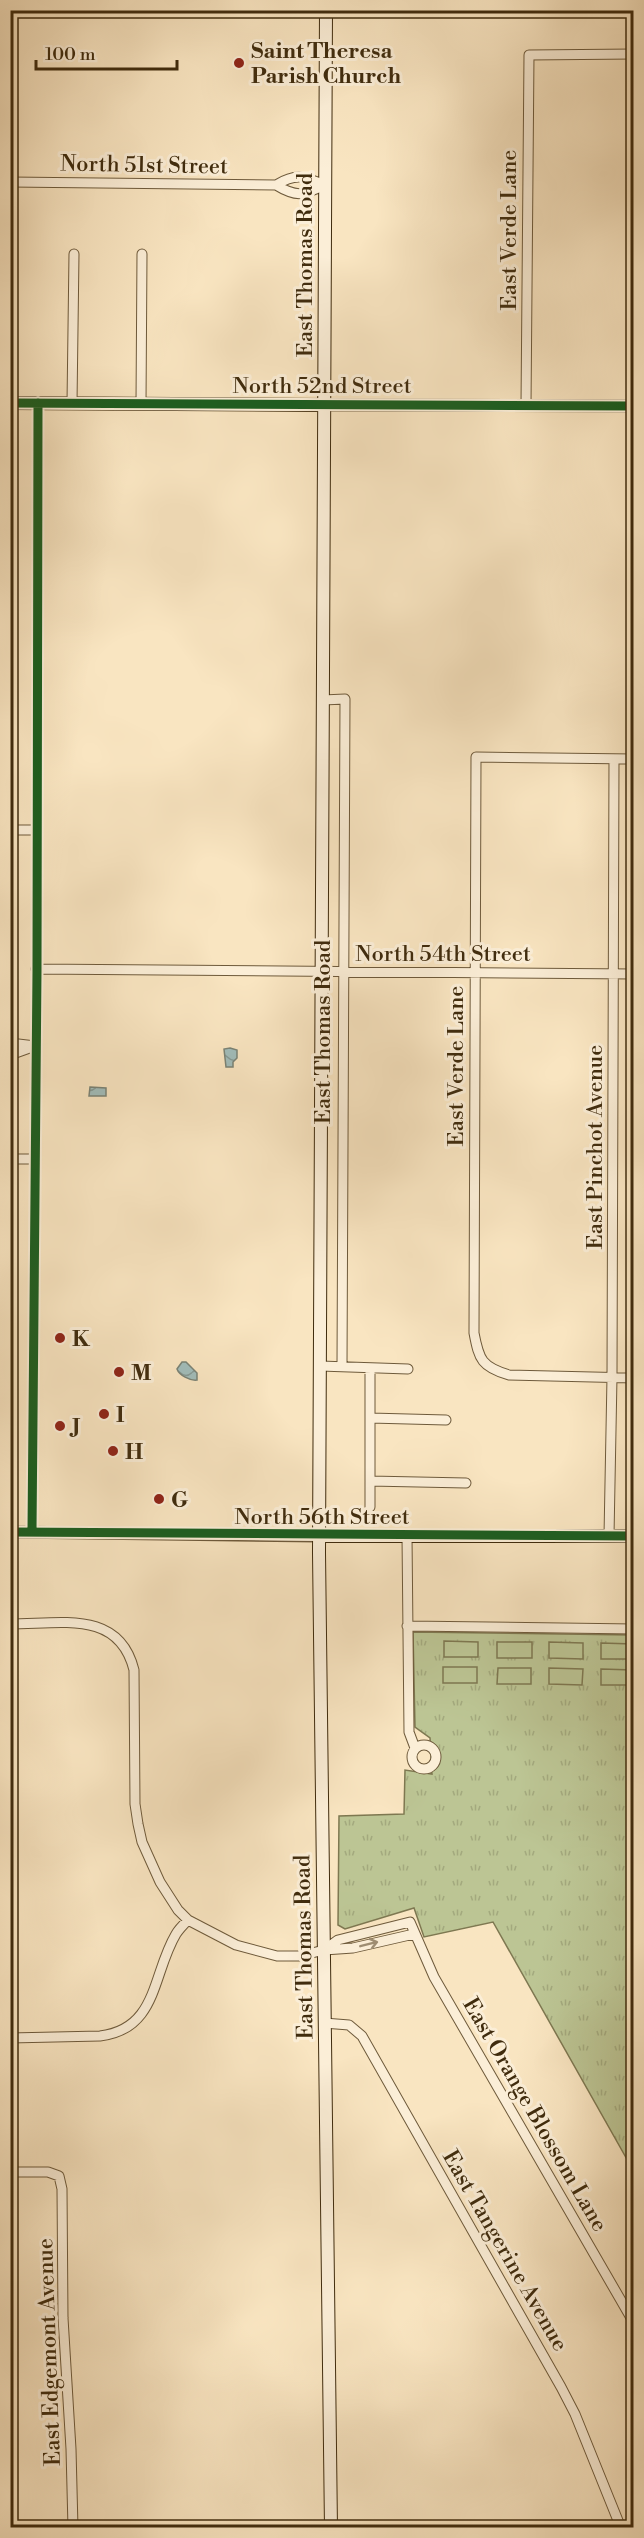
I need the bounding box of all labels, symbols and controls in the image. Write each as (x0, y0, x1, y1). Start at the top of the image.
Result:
scale bar (36, 33, 177, 71)
place label: Saint Theresa Parish Church (251, 38, 401, 90)
text: 100 m (45, 43, 96, 66)
marker: Saint Theresa Parish Church (232, 56, 246, 70)
street label: East Verde Lane (496, 150, 523, 310)
street label: North 51st Street (60, 151, 228, 180)
street label: East Thomas Road (292, 172, 319, 357)
street label: North 52nd Street (233, 373, 412, 400)
street label: East Thomas Road (310, 939, 337, 1124)
street label: North 54th Street (355, 941, 531, 968)
street label: East Verde Lane (443, 986, 470, 1146)
street label: East Pinchot Avenue (582, 1045, 609, 1249)
place label: K (72, 1326, 91, 1353)
marker: K (53, 1331, 67, 1345)
place label: M (131, 1360, 152, 1387)
marker: M (112, 1365, 126, 1379)
place label: I (116, 1402, 125, 1429)
marker: I (97, 1407, 111, 1421)
place label: J (69, 1414, 81, 1441)
marker: J (53, 1419, 67, 1433)
place label: H (125, 1439, 143, 1466)
marker: H (106, 1444, 120, 1458)
place label: G (171, 1487, 189, 1514)
marker: G (152, 1492, 166, 1506)
street label: North 56th Street (234, 1504, 410, 1531)
street label: East Thomas Road (289, 1854, 320, 2040)
one-way arrow (359, 1938, 378, 1950)
street label: East Orange Blossom Lane (457, 1993, 613, 2237)
street label: East Tangerine Avenue (436, 2145, 573, 2356)
street label: East Edgemont Avenue (32, 2238, 67, 2466)

